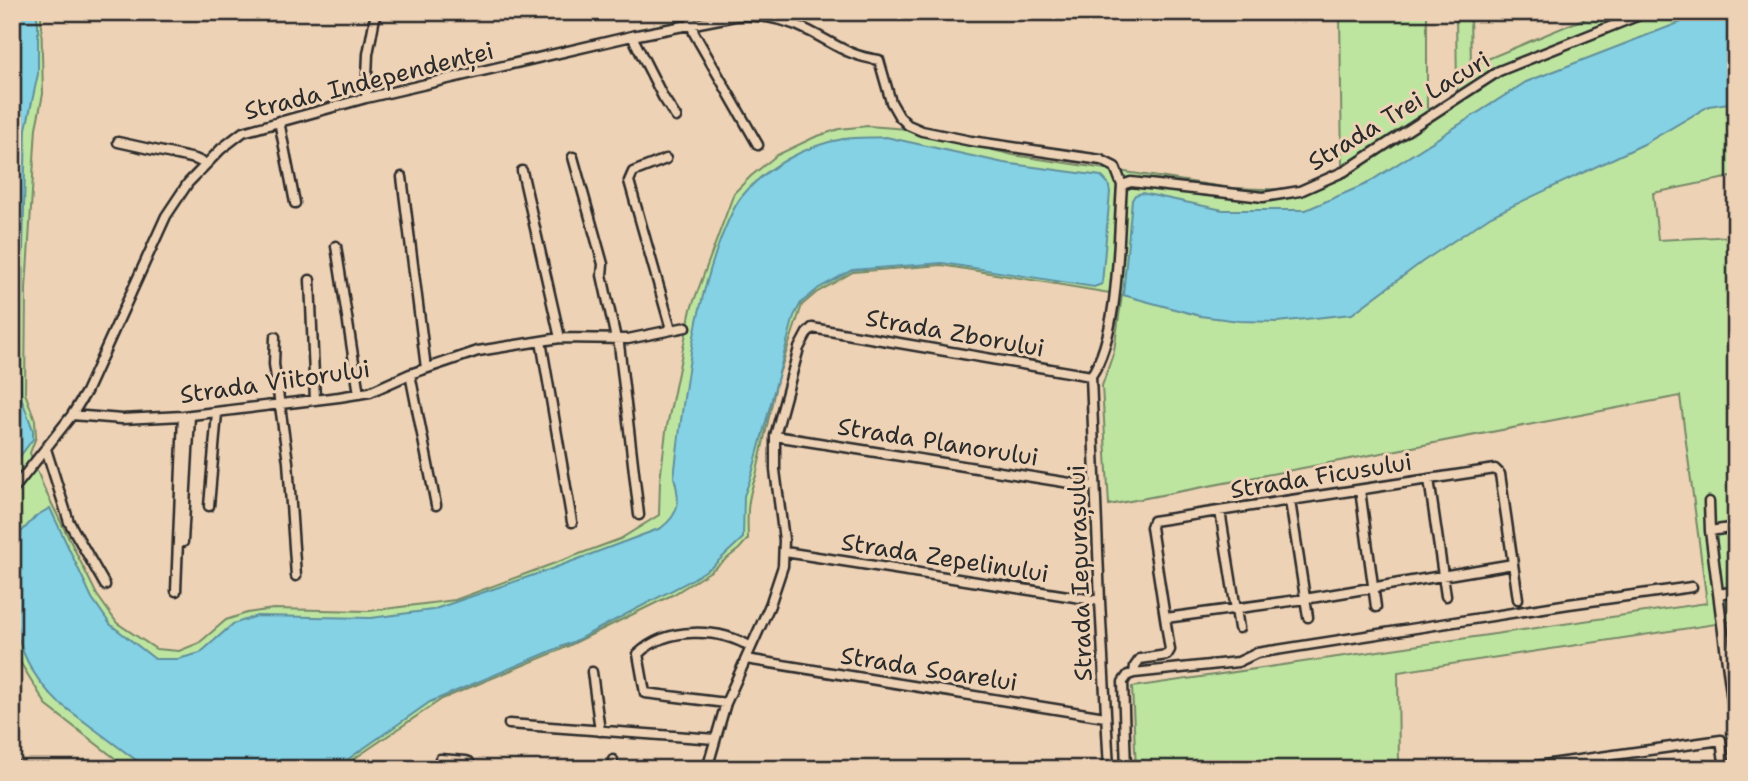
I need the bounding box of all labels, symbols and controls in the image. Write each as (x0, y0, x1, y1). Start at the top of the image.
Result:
street label: Strada Independenței (241, 34, 497, 128)
street label: Strada Trei Lacuri (1302, 44, 1496, 178)
street label: Strada Zborului (863, 302, 1047, 364)
street label: Strada Viitorului (178, 353, 372, 411)
street label: Strada Planorului (835, 410, 1041, 474)
street label: Strada Ficusului (1228, 446, 1414, 506)
street label: Strada Iepurașului (1060, 464, 1100, 682)
street label: Strada Zepelinului (839, 526, 1051, 590)
street label: Strada Soarelui (838, 639, 1020, 699)

